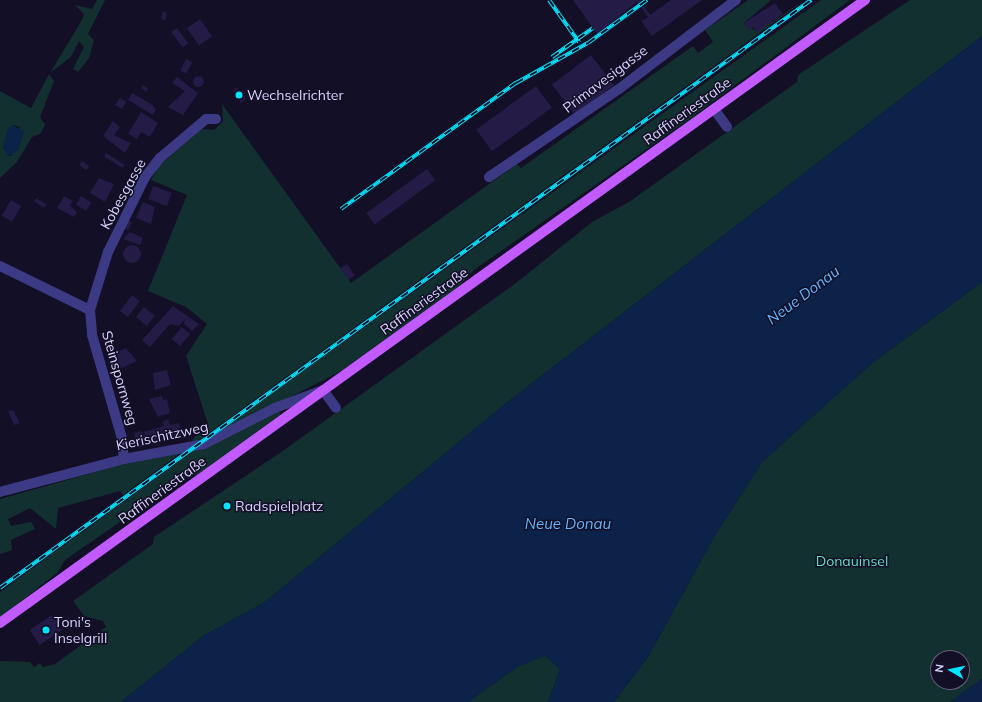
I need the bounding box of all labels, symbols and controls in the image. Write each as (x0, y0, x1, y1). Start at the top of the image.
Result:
street label: Primavesigasse (559, 42, 651, 116)
street label: Raffineriestraße (640, 74, 734, 148)
place label: Wechselrichter (247, 87, 343, 103)
marker: Wechselrichter (234, 90, 244, 100)
street label: Kobesgasse (97, 156, 149, 232)
water label: Neue Donau (763, 262, 843, 328)
street label: Raffineriestraße (377, 264, 471, 338)
street label: Steinspornweg (99, 329, 141, 427)
street label: Kierischitzweg (114, 418, 210, 454)
street label: Raffineriestraße (115, 453, 209, 527)
place label: Radspielplatz (235, 498, 323, 514)
marker: Radspielplatz (222, 501, 232, 511)
water label: Neue Donau (525, 515, 611, 533)
park label: Donauinsel (816, 553, 888, 569)
place label: Toni's Inselgrill (54, 614, 107, 646)
marker: Toni's Inselgrill (41, 625, 51, 635)
north arrow (930, 650, 970, 690)
text: N (932, 663, 947, 673)

